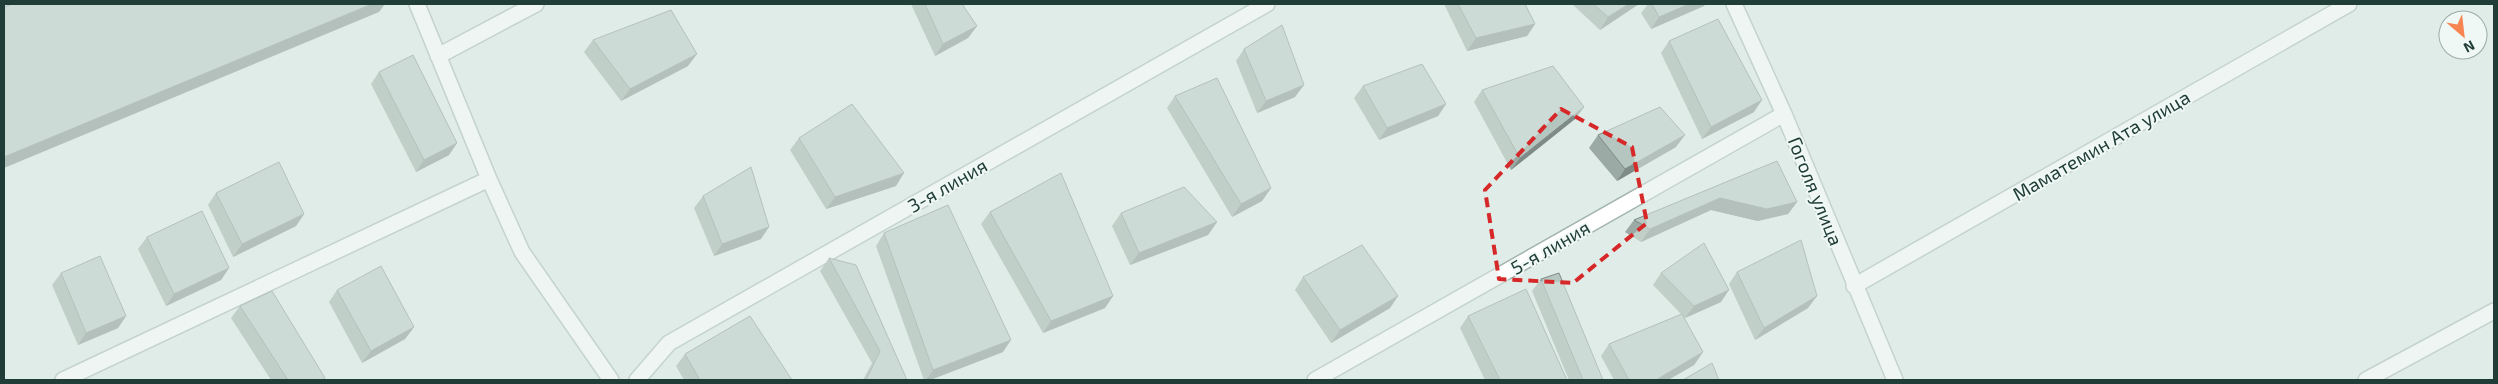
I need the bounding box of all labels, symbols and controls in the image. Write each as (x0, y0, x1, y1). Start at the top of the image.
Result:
north arrow (2438, 10, 2488, 60)
text: N (2461, 37, 2478, 57)
street label: Маматемин Ата улица (2008, 85, 2194, 206)
street label: Гоголя улица (1783, 133, 1848, 249)
street label: 3-я линия (903, 153, 991, 217)
street label: 5-я линия (1506, 215, 1594, 279)

